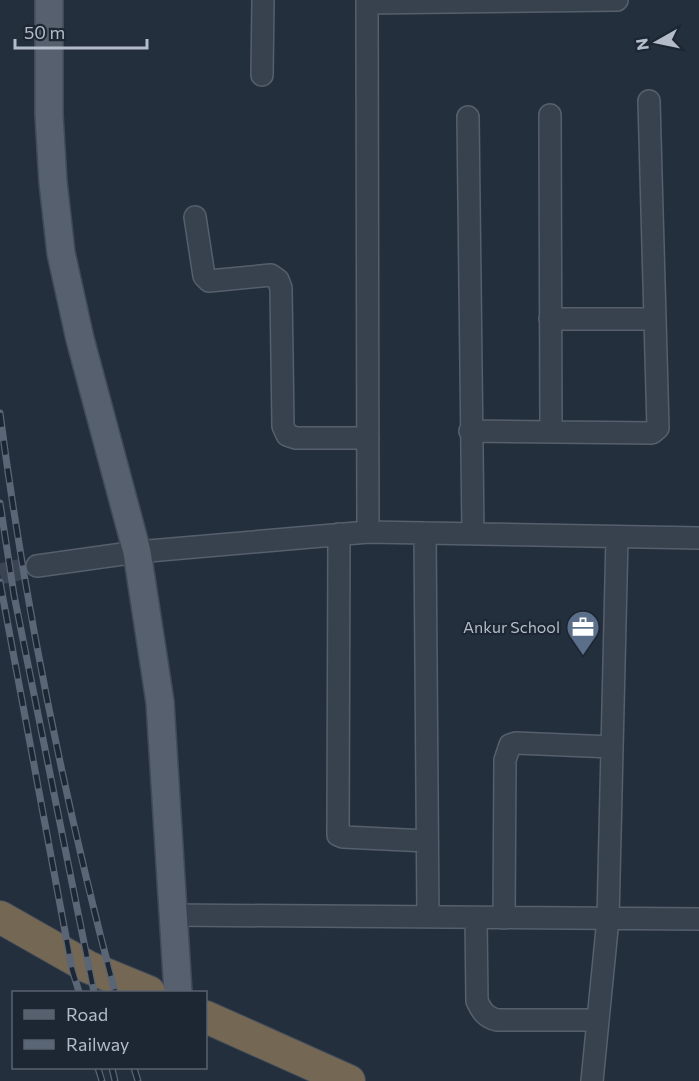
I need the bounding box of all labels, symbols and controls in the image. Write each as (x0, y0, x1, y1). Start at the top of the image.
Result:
scale bar (15, 12, 147, 50)
north arrow (627, 12, 687, 72)
text: 50 m (24, 21, 65, 43)
text: N (631, 37, 652, 52)
office icon: Ankur School (565, 609, 601, 656)
place label: Ankur School (463, 617, 560, 636)
legend (12, 991, 207, 1069)
text: Road (66, 1003, 108, 1025)
text: Railway (66, 1033, 129, 1055)

